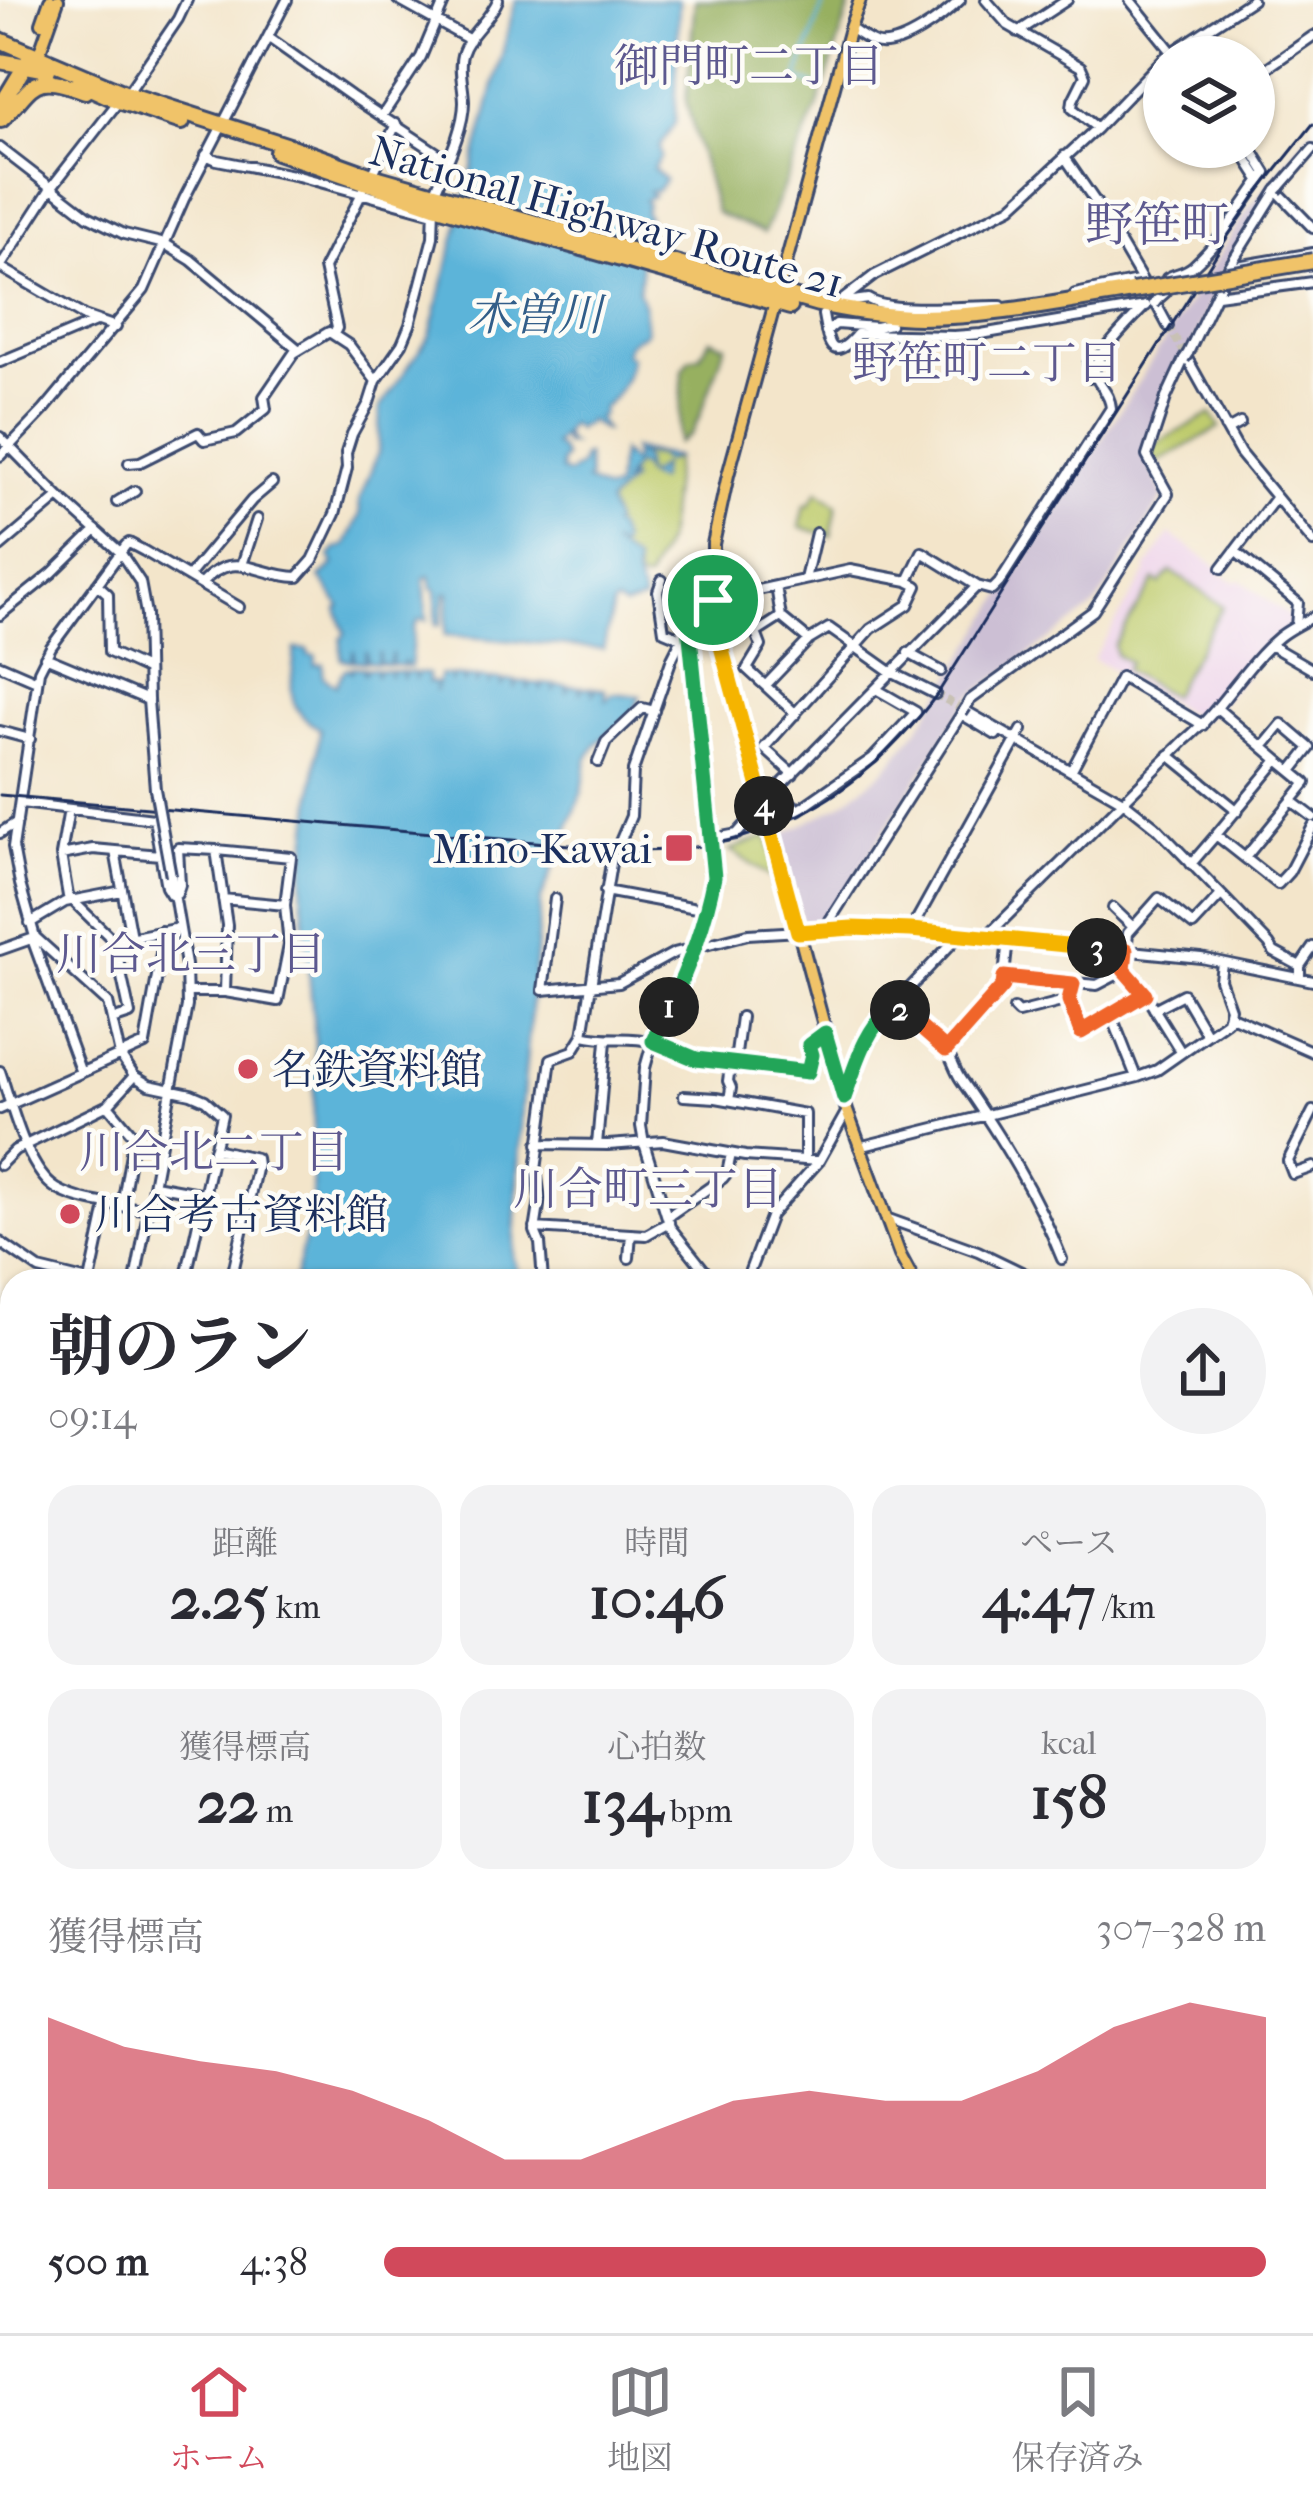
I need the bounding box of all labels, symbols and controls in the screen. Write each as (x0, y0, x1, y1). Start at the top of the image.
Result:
map controls (1143, 36, 1275, 168)
button: layers (1143, 36, 1275, 168)
district label: 御門町二丁目 (614, 40, 884, 93)
street label: National Highway Route 21 (364, 126, 849, 309)
district label: 野笹町 (1085, 197, 1229, 253)
water label: 木曽川 (467, 289, 607, 342)
district label: 野笹町二丁目 (852, 337, 1122, 390)
pin (662, 549, 764, 651)
icon: arrive (680, 567, 746, 633)
pin: 4 (734, 776, 794, 836)
text: 4 (754, 786, 774, 825)
place label: Mino-Kawai (433, 825, 652, 874)
marker: Mino-Kawai (663, 832, 695, 864)
pin: 3 (1067, 918, 1127, 978)
district label: 川合北三丁目 (56, 928, 326, 981)
text: 3 (1090, 928, 1104, 967)
pin: 1 (639, 977, 699, 1037)
pin: 2 (870, 980, 930, 1040)
text: 1 (663, 987, 675, 1026)
text: 2 (892, 990, 908, 1029)
place label: 名鉄資料館 (272, 1046, 482, 1095)
marker: 名鉄資料館 (235, 1056, 261, 1082)
district label: 川合北二丁目 (79, 1126, 349, 1179)
district label: 川合町三丁目 (513, 1163, 783, 1216)
place label: 川合考古資料館 (94, 1191, 388, 1240)
marker: 川合考古資料館 (57, 1201, 83, 1227)
button: share (1140, 1308, 1266, 1434)
text: 朝のラン (48, 1309, 312, 1386)
text: 09:14 (48, 1393, 136, 1439)
text: 距離 (212, 1524, 278, 1563)
text: 時間 (624, 1524, 690, 1563)
text: ペース (1020, 1524, 1118, 1563)
text: 2.25 (170, 1563, 269, 1634)
text: 10:46 (589, 1563, 725, 1634)
text: 4:47 (983, 1563, 1096, 1634)
text: km (269, 1588, 320, 1627)
text: /km (1096, 1588, 1155, 1627)
text: kcal (1041, 1724, 1097, 1763)
text: 獲得標高 (179, 1728, 311, 1767)
text: 心拍数 (608, 1728, 707, 1767)
text: 158 (1030, 1763, 1108, 1834)
text: 22 (197, 1767, 259, 1838)
text: 134 (582, 1767, 663, 1838)
text: m (259, 1792, 293, 1831)
text: bpm (663, 1792, 733, 1831)
text: 307–328 m (1096, 1905, 1266, 1951)
text: 獲得標高 (48, 1914, 204, 1960)
text: 500 m (48, 2239, 149, 2285)
text: 4:38 (240, 2239, 308, 2285)
tab: ホーム (169, 2359, 268, 2478)
tab: 地図 (607, 2359, 673, 2478)
tab: 保存済み (1012, 2359, 1144, 2478)

